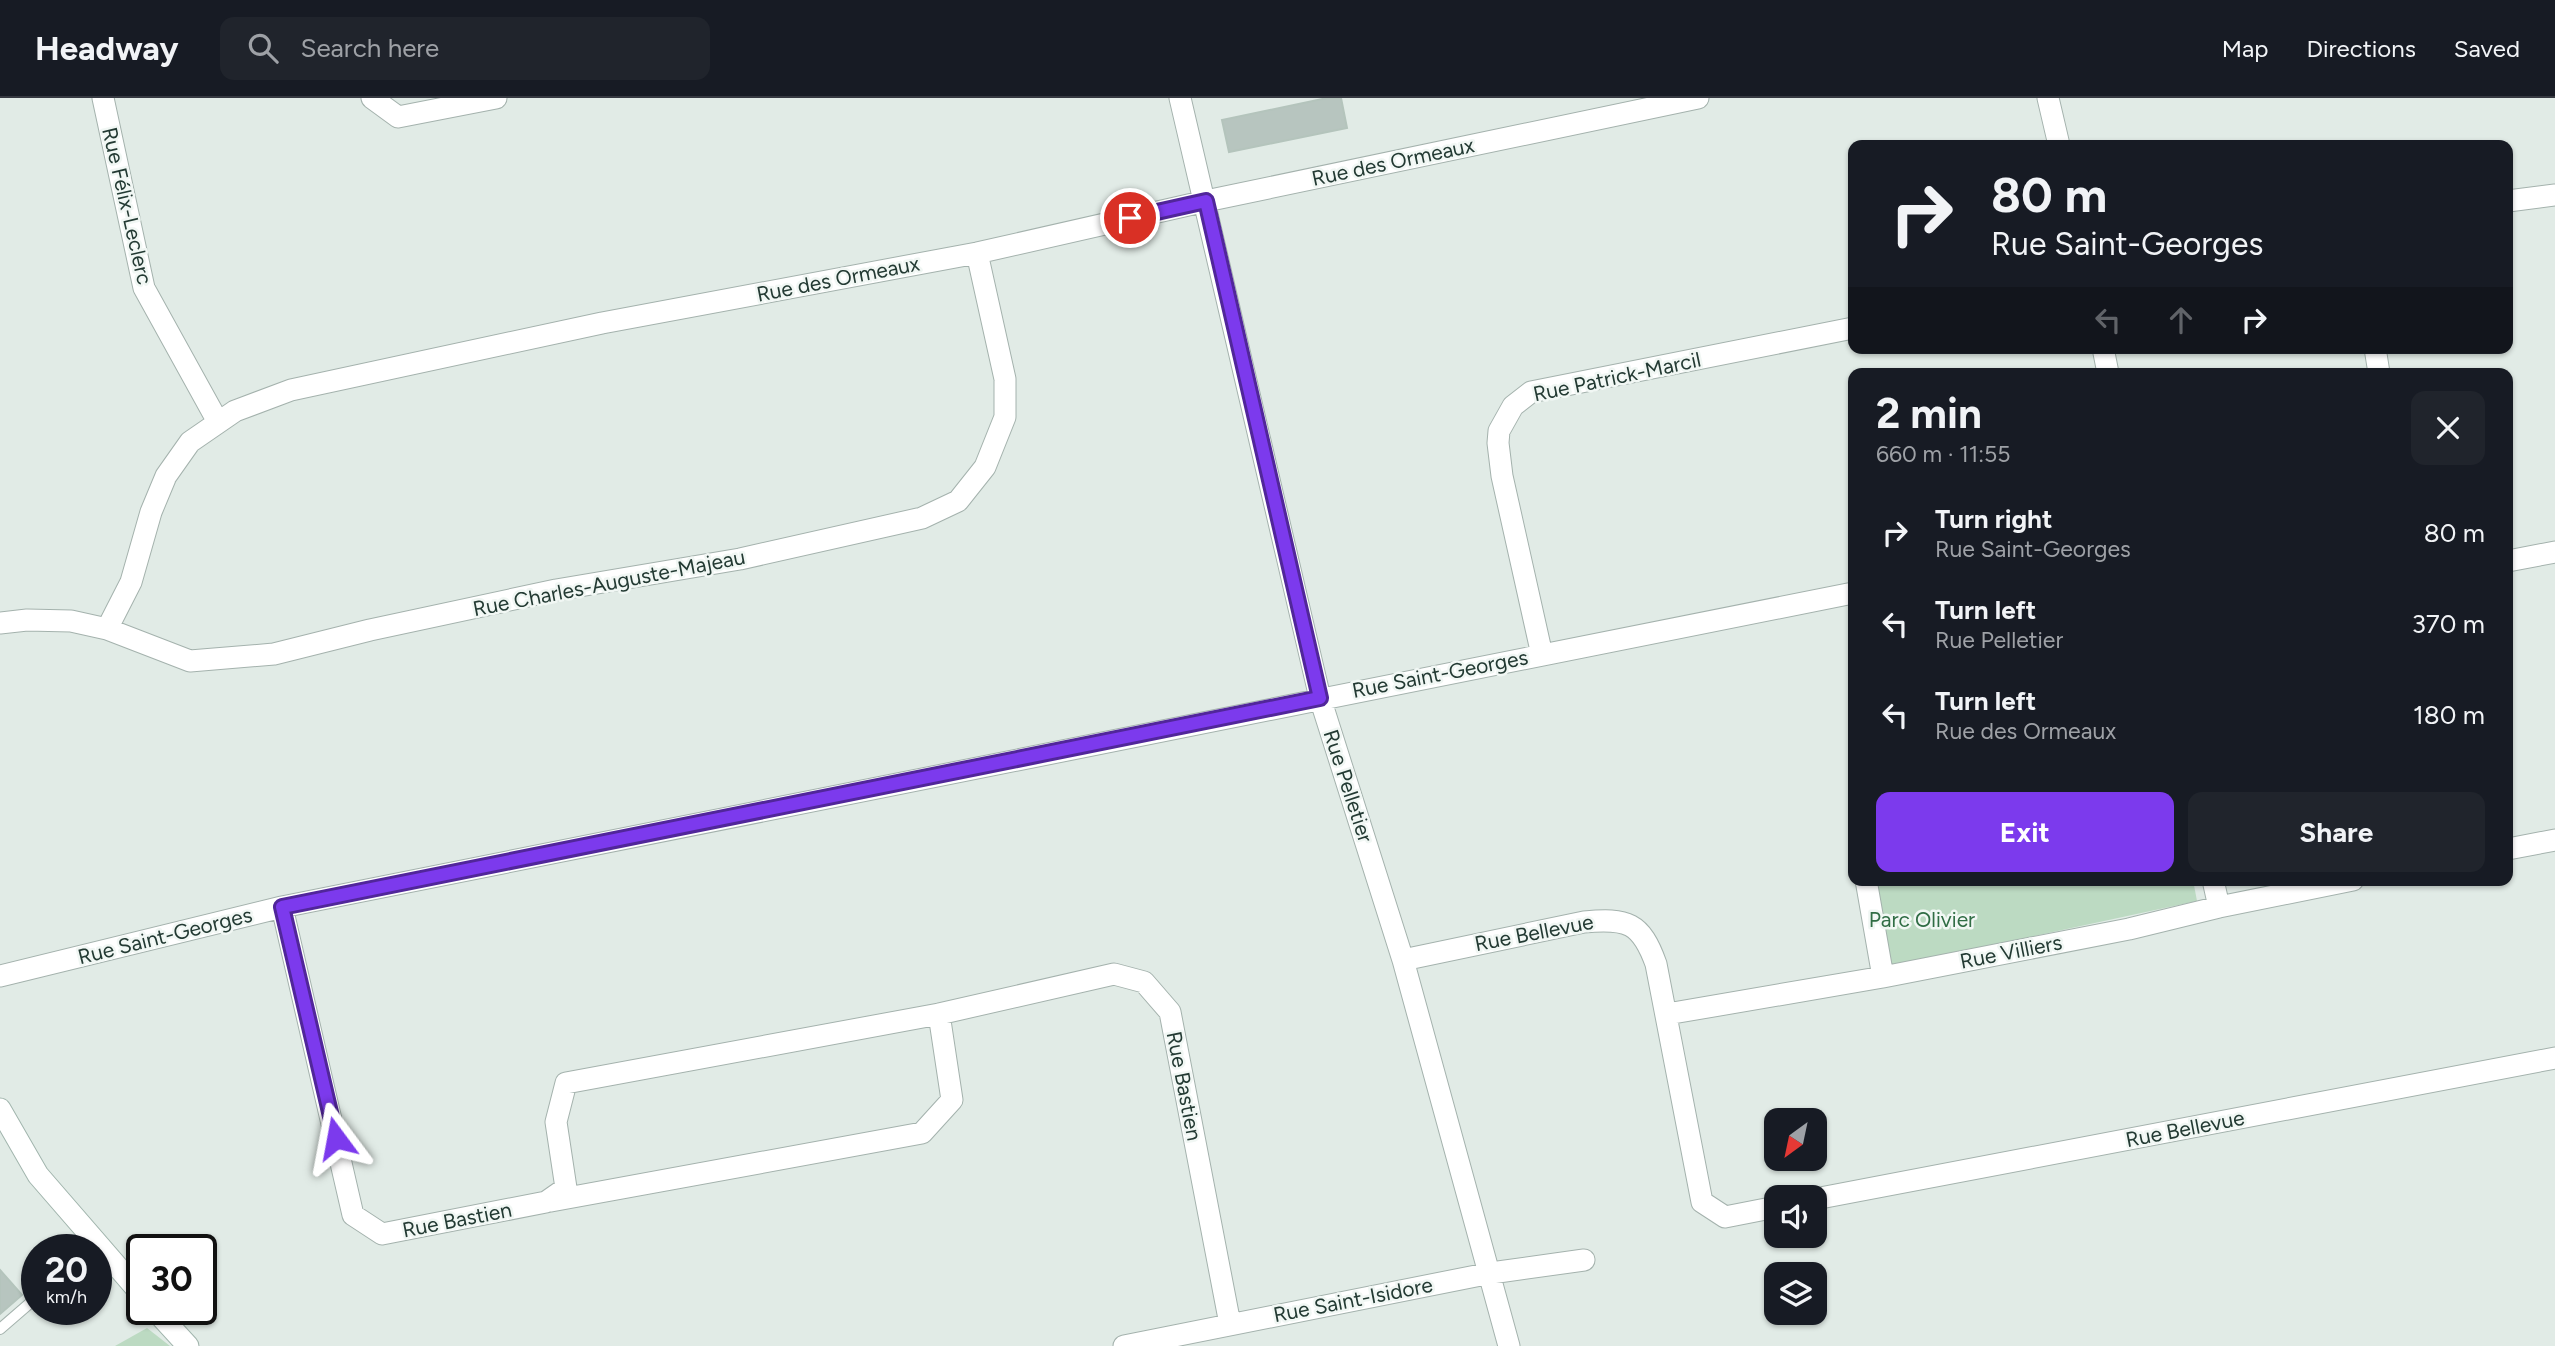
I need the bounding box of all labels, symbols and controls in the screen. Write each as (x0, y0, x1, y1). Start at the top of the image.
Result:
search box (220, 17, 710, 80)
text: Headway (35, 29, 178, 68)
icon: search (244, 29, 282, 67)
text: Search here (300, 32, 439, 64)
text: Map (2222, 34, 2268, 63)
text: Directions (2306, 34, 2416, 63)
text: Saved (2454, 34, 2520, 63)
street label: Rue Félix-Leclerc (97, 125, 158, 287)
street label: Rue des Ormeaux (1309, 132, 1476, 191)
text: 80 m (1991, 165, 2107, 224)
icon: right (1876, 168, 1967, 259)
pin (1100, 188, 1160, 248)
icon: arrive (1111, 199, 1149, 237)
text: Rue Saint-Georges (1991, 225, 2263, 263)
street label: Rue des Ormeaux (754, 250, 921, 307)
icon: left (2089, 301, 2127, 339)
icon: ahead (2162, 301, 2200, 339)
icon: right (2235, 301, 2273, 339)
street label: Rue Patrick-Marcil (1531, 347, 1703, 406)
text: 2 min (1876, 388, 1982, 439)
button: close (2411, 391, 2485, 465)
text: 660 m · 11:55 (1876, 440, 2011, 468)
text: Turn right (1935, 503, 2052, 535)
icon: right (1876, 514, 1914, 552)
text: 80 m (2424, 517, 2485, 549)
text: Rue Saint-Georges (1935, 535, 2131, 563)
street label: Rue Charles-Auguste-Majeau (471, 544, 747, 621)
text: Turn left (1935, 594, 2036, 626)
icon: left (1876, 605, 1914, 643)
text: 370 m (2412, 608, 2485, 640)
text: Rue Pelletier (1935, 626, 2063, 654)
street label: Rue Saint-Georges (1350, 644, 1530, 703)
text: Turn left (1935, 685, 2036, 717)
icon: left (1876, 696, 1914, 734)
text: 180 m (2413, 699, 2485, 731)
text: Rue des Ormeaux (1935, 717, 2116, 745)
street label: Rue Pelletier (1319, 726, 1378, 845)
button: Exit (1876, 792, 2174, 872)
button: Share (2188, 792, 2485, 872)
street label: Rue Saint-Georges (75, 902, 255, 969)
park label: Parc Olivier (1869, 907, 1975, 932)
street label: Rue Bellevue (1472, 909, 1595, 956)
street label: Rue Villiers (1958, 929, 2064, 974)
street label: Rue Bastien (1162, 1029, 1207, 1143)
position arrow (299, 1101, 373, 1175)
street label: Rue Bellevue (2123, 1105, 2246, 1152)
north arrow (1764, 1108, 1827, 1171)
map controls (1764, 1108, 1827, 1325)
button: sound (1764, 1185, 1827, 1248)
street label: Rue Bastien (400, 1197, 514, 1242)
speed limit sign: 30 (126, 1234, 217, 1325)
text: 20 (45, 1249, 88, 1291)
button: layers (1764, 1262, 1827, 1325)
street label: Rue Saint-Isidore (1271, 1272, 1435, 1327)
text: km/h (46, 1286, 87, 1308)

